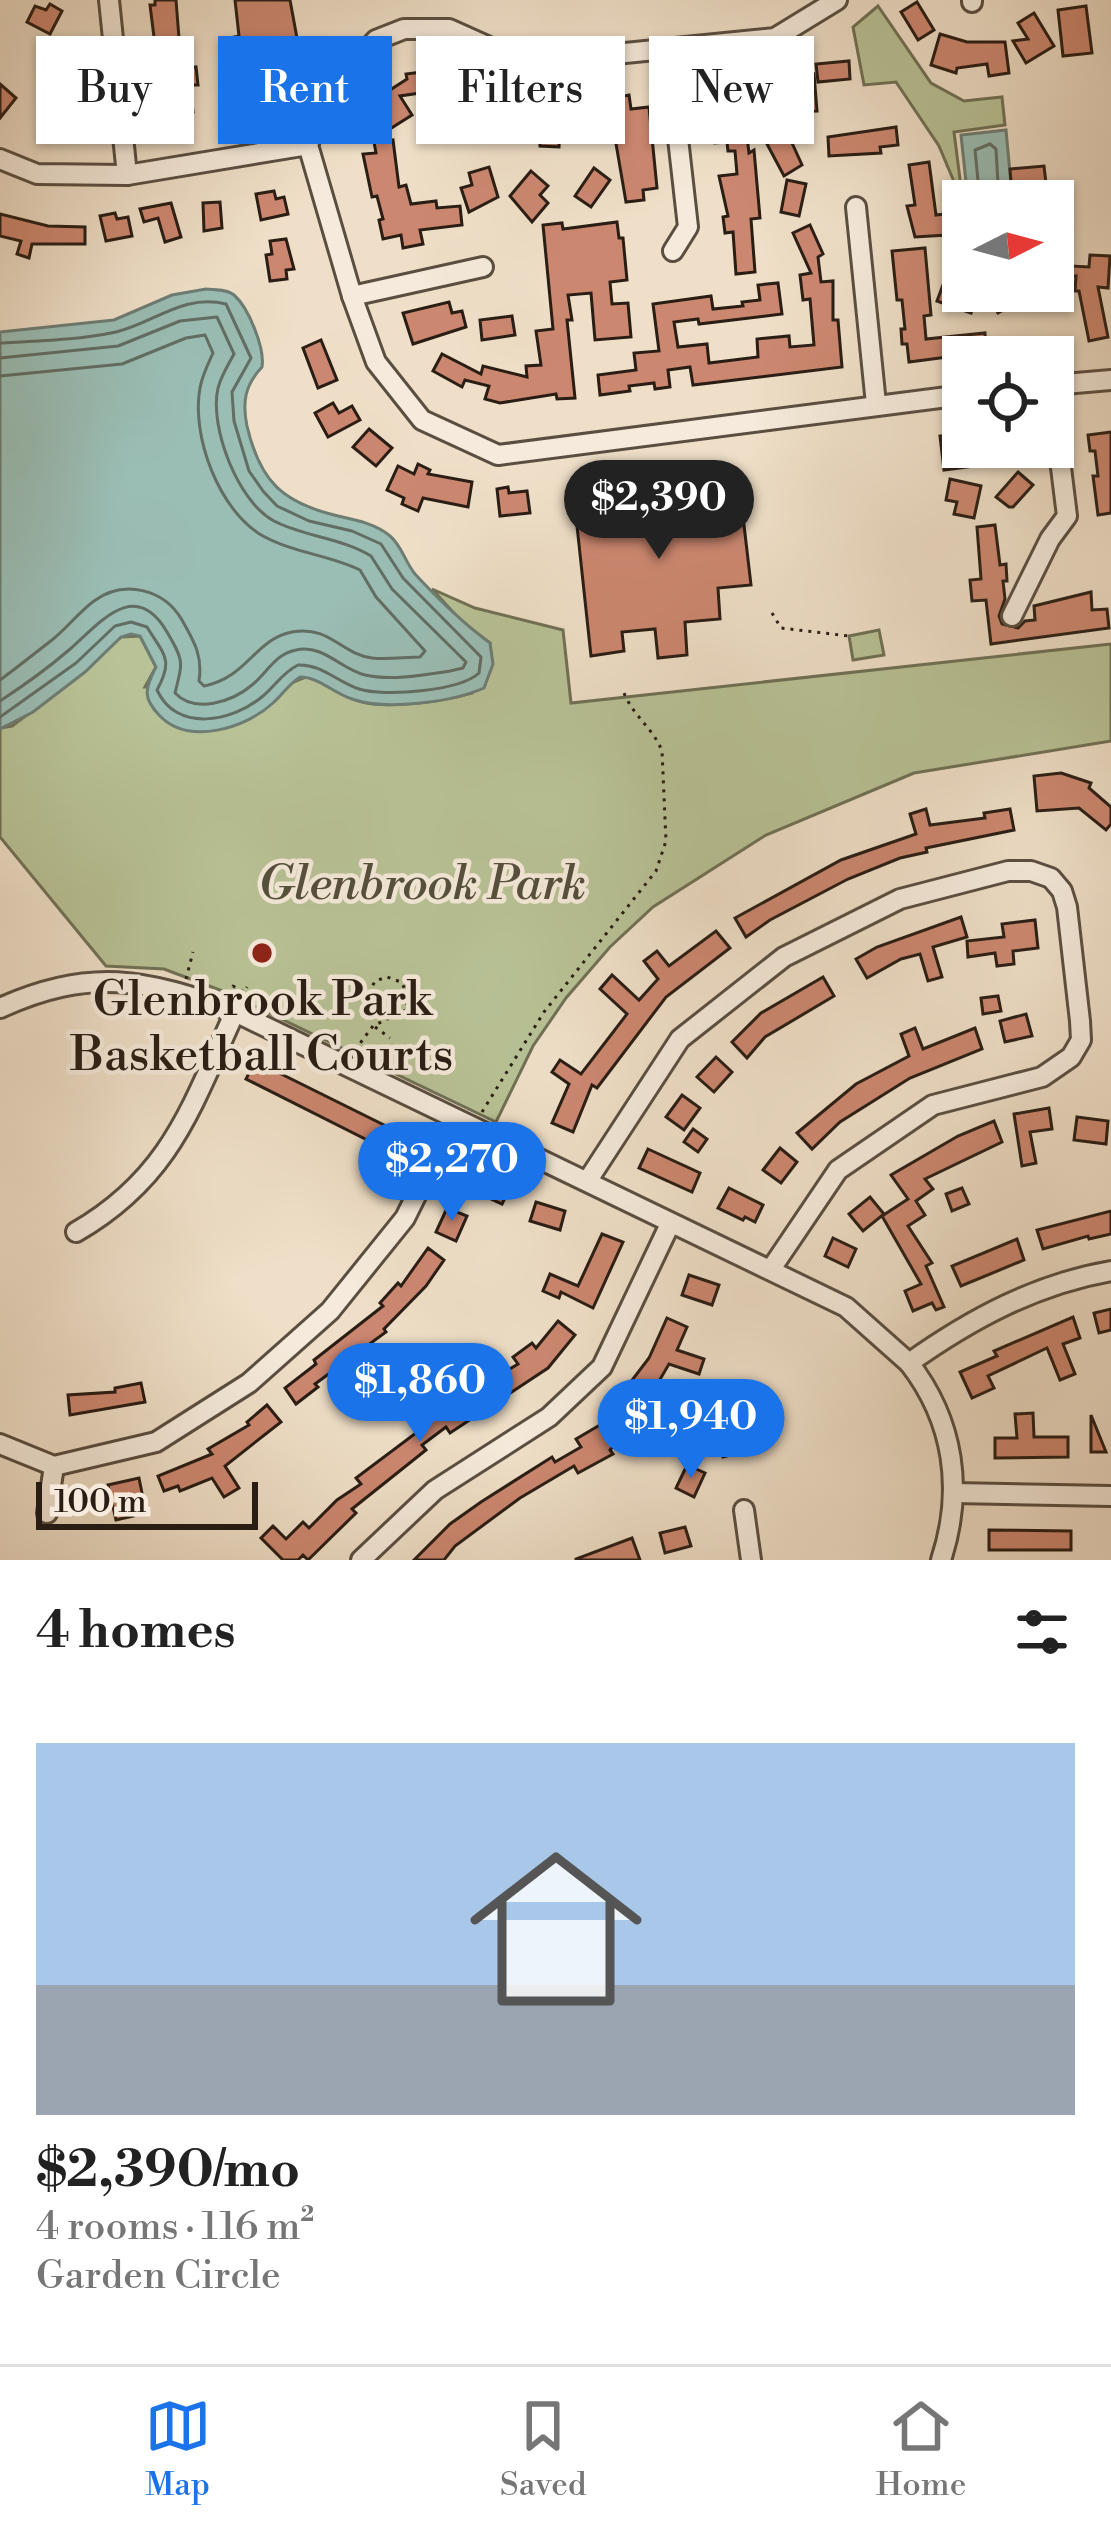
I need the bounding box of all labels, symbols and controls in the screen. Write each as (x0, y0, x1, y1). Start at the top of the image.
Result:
chip: Buy (36, 36, 194, 144)
chip: Rent (218, 36, 392, 144)
chip: Filters (416, 36, 625, 144)
chip: New (649, 36, 814, 144)
north arrow (942, 180, 1074, 312)
map controls (942, 180, 1074, 468)
button: locate (942, 336, 1074, 468)
pin: $2,390 (561, 460, 757, 562)
text: $2,390 (591, 474, 727, 523)
park label: Glenbrook Park (258, 855, 586, 915)
marker: Glenbrook Park Basketball Courts (249, 940, 275, 966)
place label: Glenbrook Park Basketball Courts (70, 971, 453, 1086)
pin: $2,270 (354, 1122, 550, 1224)
text: $2,270 (385, 1136, 519, 1185)
pin: $1,860 (322, 1343, 518, 1445)
text: $1,860 (354, 1357, 486, 1406)
pin: $1,940 (593, 1379, 789, 1481)
text: $1,940 (625, 1393, 757, 1442)
scale bar (36, 1476, 258, 1529)
text: 100 m (54, 1482, 147, 1523)
icon: filters (1009, 1599, 1075, 1665)
text: 4 homes (36, 1600, 236, 1664)
icon: home (448, 1821, 664, 2037)
text: $2,390/mo (36, 2139, 300, 2203)
text: 4 rooms · 116 m² (36, 2203, 314, 2252)
text: Garden Circle (36, 2252, 281, 2301)
tab: Map (145, 2393, 211, 2506)
tab: Saved (500, 2393, 587, 2506)
tab: Home (876, 2393, 966, 2506)

